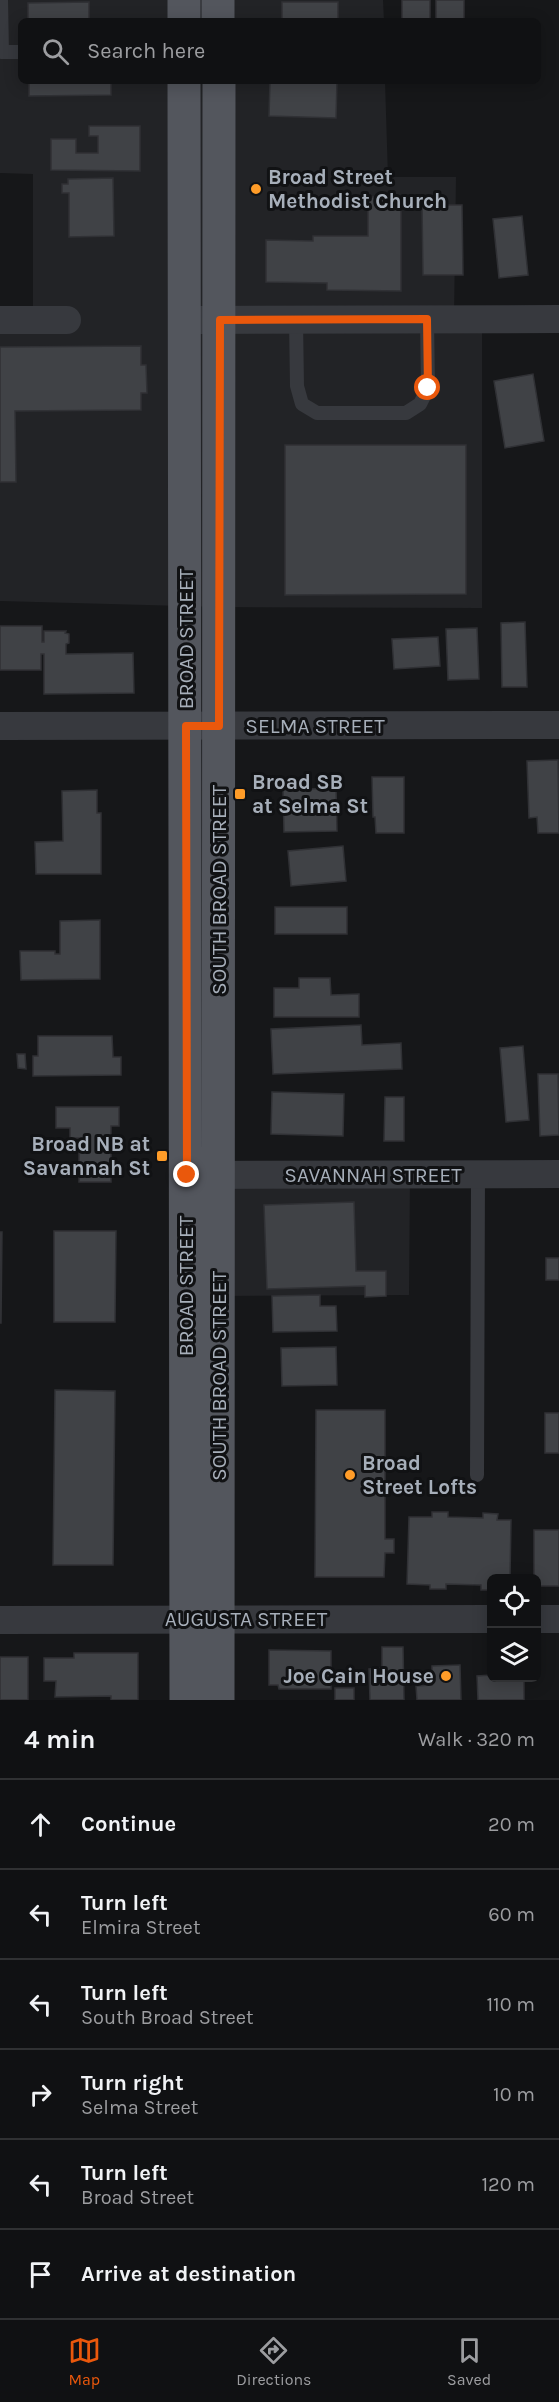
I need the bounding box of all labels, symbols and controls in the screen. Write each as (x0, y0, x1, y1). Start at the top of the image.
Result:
search box (18, 18, 541, 84)
icon: search (39, 35, 72, 68)
text: Search here (87, 38, 205, 64)
place label: Broad Street Methodist Church (268, 165, 447, 213)
marker: Broad Street Methodist Church (249, 182, 263, 196)
route start (414, 374, 440, 400)
street label: BROAD STREET (174, 568, 198, 709)
street label: SELMA STREET (245, 714, 385, 738)
place label: Broad SB at Selma St (252, 770, 368, 818)
street label: SOUTH BROAD STREET (207, 784, 231, 995)
marker: Broad SB at Selma St (233, 787, 247, 801)
place label: Broad NB at Savannah St (23, 1132, 150, 1180)
marker: Broad NB at Savannah St (155, 1149, 169, 1163)
route end (173, 1161, 199, 1187)
street label: SAVANNAH STREET (284, 1163, 462, 1187)
street label: BROAD STREET (174, 1215, 198, 1356)
street label: SOUTH BROAD STREET (207, 1270, 231, 1481)
place label: Broad Street Lofts (362, 1451, 477, 1499)
marker: Broad Street Lofts (343, 1468, 357, 1482)
map controls (487, 1574, 541, 1682)
button: locate (487, 1574, 541, 1628)
street label: AUGUSTA STREET (165, 1607, 328, 1631)
button: layers (487, 1628, 541, 1682)
place label: Joe Cain House (283, 1664, 434, 1688)
marker: Joe Cain House (439, 1669, 453, 1683)
text: 4 min (24, 1724, 95, 1755)
text: Walk · 320 m (418, 1728, 535, 1751)
icon: ahead (24, 1808, 57, 1841)
text: Continue (81, 1811, 176, 1837)
text: 20 m (488, 1813, 535, 1836)
text: Turn left (81, 1890, 168, 1916)
icon: left (24, 1898, 57, 1931)
text: 60 m (488, 1903, 535, 1926)
text: Elmira Street (81, 1916, 200, 1939)
text: Turn left (81, 1980, 168, 2006)
icon: left (24, 1988, 57, 2021)
text: 110 m (486, 1993, 535, 2016)
text: South Broad Street (81, 2006, 254, 2029)
text: Turn right (81, 2070, 184, 2096)
icon: right (24, 2078, 57, 2111)
text: 10 m (493, 2083, 535, 2106)
text: Selma Street (81, 2096, 198, 2119)
text: Turn left (81, 2160, 168, 2186)
icon: left (24, 2168, 57, 2201)
text: 120 m (481, 2173, 535, 2196)
text: Broad Street (81, 2186, 194, 2209)
icon: arrive (24, 2258, 57, 2291)
text: Arrive at destination (81, 2261, 296, 2287)
tab: Map (68, 2334, 101, 2389)
tab: Directions (236, 2334, 311, 2389)
tab: Saved (447, 2334, 491, 2389)

